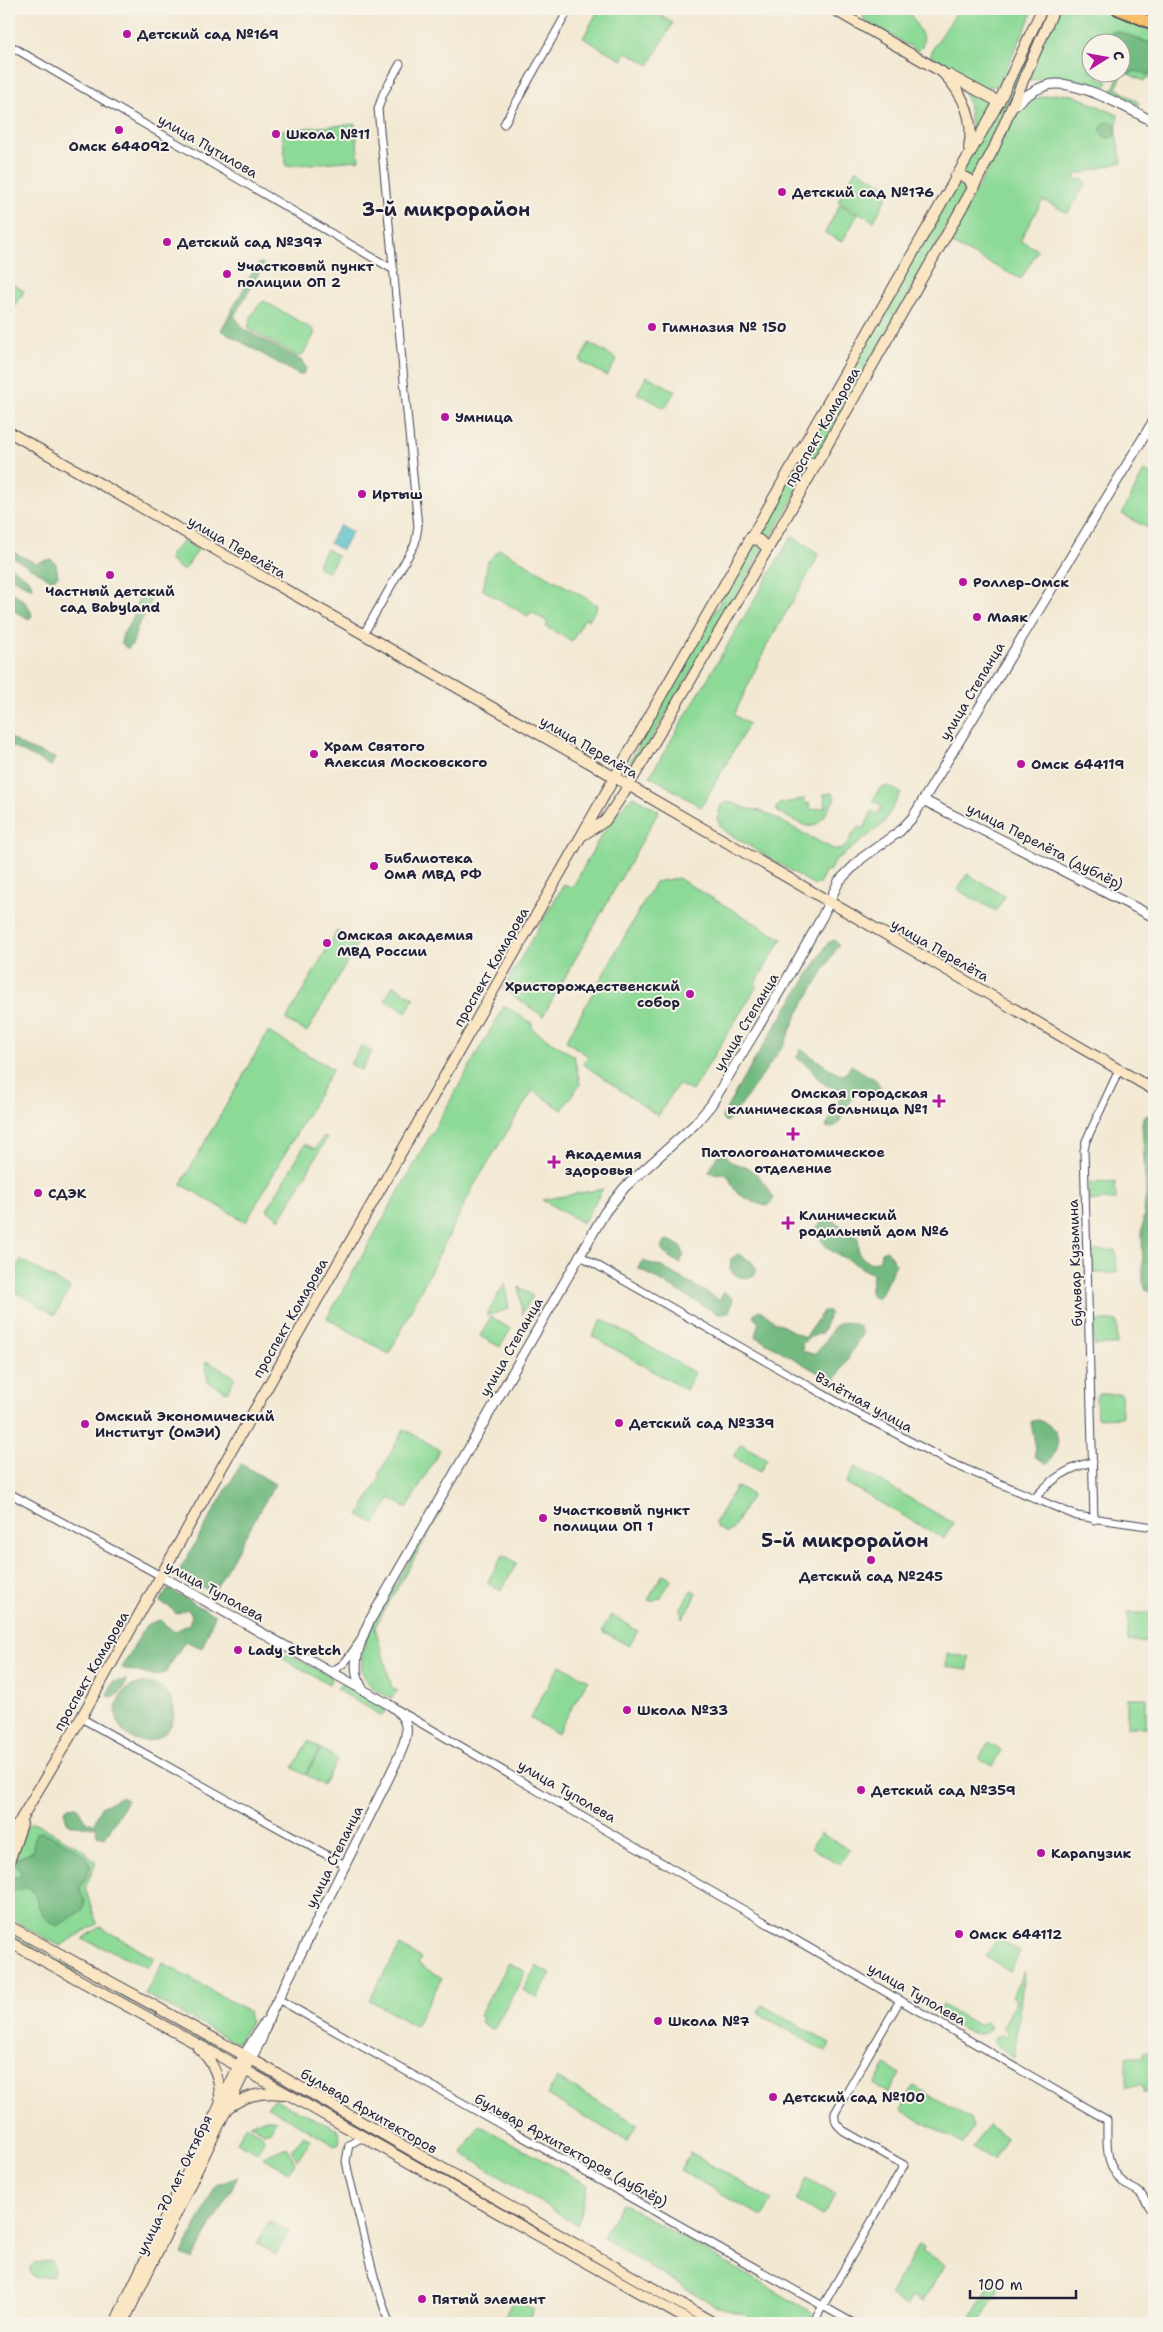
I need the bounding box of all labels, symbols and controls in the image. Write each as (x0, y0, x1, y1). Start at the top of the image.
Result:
place label: Детский сад №169 (137, 25, 279, 43)
marker: Детский сад №169 (121, 28, 133, 40)
north arrow (1080, 32, 1130, 82)
text: С (1109, 50, 1128, 61)
street label: улица Путилова (155, 110, 261, 182)
marker: Омск 644092 (113, 124, 125, 136)
place label: Школа №11 (286, 125, 370, 143)
marker: Школа №11 (270, 128, 282, 140)
place label: Омск 644092 (68, 137, 170, 155)
place label: Детский сад №176 (792, 183, 934, 201)
marker: Детский сад №176 (776, 186, 788, 198)
district label: 3-й микрорайон (362, 197, 530, 222)
place label: Детский сад №397 (177, 233, 322, 251)
marker: Детский сад №397 (161, 236, 173, 248)
place label: Участковый пункт полиции ОП 2 (237, 257, 375, 291)
marker: Участковый пункт полиции ОП 2 (221, 268, 233, 280)
place label: Гимназия № 150 (662, 318, 787, 336)
marker: Гимназия № 150 (646, 321, 658, 333)
street label: проспект Комарова (780, 364, 864, 490)
place label: Умница (455, 408, 513, 426)
marker: Умница (439, 411, 451, 423)
place label: Иртыш (372, 485, 423, 503)
marker: Иртыш (356, 488, 368, 500)
street label: улица Перелёта (185, 512, 290, 583)
marker: Частный детский сад Babyland (104, 569, 116, 581)
place label: Роллер-Омск (973, 573, 1069, 591)
marker: Роллер-Омск (957, 576, 969, 588)
place label: Частный детский сад Babyland (45, 582, 175, 616)
place label: Маяк (987, 608, 1028, 626)
marker: Маяк (971, 611, 983, 623)
street label: улица Степанца (936, 638, 1009, 743)
street label: улица Перелёта (537, 712, 642, 783)
place label: Храм Святого Алексия Московского (324, 737, 487, 771)
marker: Храм Святого Алексия Московского (308, 748, 320, 760)
place label: Омск 644119 (1031, 755, 1124, 773)
marker: Омск 644119 (1015, 758, 1027, 770)
street label: улица Перелёта (дублёр) (964, 799, 1126, 893)
place label: Библиотека ОмА МВД РФ (384, 849, 482, 883)
marker: Библиотека ОмА МВД РФ (368, 860, 380, 872)
street label: проспект Комарова (449, 904, 533, 1030)
street label: улица Перелёта (888, 915, 993, 986)
place label: Омская академия МВД России (337, 926, 473, 960)
marker: Омская академия МВД России (321, 937, 333, 949)
street label: улица Степанца (710, 969, 783, 1074)
place label: Христорождественский собор (505, 977, 680, 1011)
marker: Христорождественский собор (684, 988, 696, 1000)
place label: Омская городская клиническая больница №1 (727, 1084, 928, 1118)
marker: Омская городская клиническая больница №1 (932, 1094, 946, 1108)
marker: Патологоанатомическое отделение (786, 1127, 800, 1141)
place label: Патологоанатомическое отделение (701, 1143, 885, 1177)
place label: Академия здоровья (565, 1145, 642, 1179)
marker: Академия здоровья (547, 1155, 561, 1169)
place label: СДЭК (48, 1184, 87, 1202)
marker: СДЭК (32, 1187, 44, 1199)
street label: бульвар Кузьмина (1064, 1199, 1086, 1327)
place label: Клинический родильный дом №6 (799, 1206, 949, 1240)
marker: Клинический родильный дом №6 (781, 1216, 795, 1230)
street label: проспект Комарова (248, 1255, 332, 1381)
street label: улица Степанца (475, 1294, 547, 1400)
street label: Взлётная улица (812, 1368, 916, 1436)
place label: Омский Экономический Институт (ОмЭИ) (95, 1407, 275, 1441)
place label: Детский сад №339 (629, 1414, 774, 1432)
marker: Детский сад №339 (613, 1417, 625, 1429)
marker: Омский Экономический Институт (ОмЭИ) (79, 1418, 91, 1430)
place label: Участковый пункт полиции ОП 1 (553, 1501, 691, 1535)
marker: Участковый пункт полиции ОП 1 (537, 1512, 549, 1524)
district label: 5-й микрорайон (761, 1528, 929, 1553)
marker: Детский сад №245 (865, 1554, 877, 1566)
street label: улица Туполева (162, 1556, 268, 1626)
place label: Детский сад №245 (799, 1567, 943, 1585)
street label: проспект Комарова (49, 1608, 133, 1734)
place label: Lady Stretch (248, 1641, 341, 1659)
marker: Lady Stretch (232, 1644, 244, 1656)
place label: Школа №33 (637, 1701, 728, 1719)
marker: Школа №33 (621, 1704, 633, 1716)
street label: улица Туполева (515, 1756, 620, 1827)
place label: Детский сад №359 (871, 1781, 1015, 1799)
marker: Детский сад №359 (855, 1784, 867, 1796)
street label: улица Степанца (301, 1803, 367, 1911)
place label: Карапузик (1051, 1844, 1132, 1862)
marker: Карапузик (1035, 1847, 1047, 1859)
place label: Омск 644112 (969, 1925, 1062, 1943)
marker: Омск 644112 (953, 1928, 965, 1940)
street label: улица Туполева (865, 1959, 970, 2030)
place label: Школа №7 (668, 2012, 750, 2030)
marker: Школа №7 (652, 2015, 664, 2027)
street label: бульвар Архитекторов (297, 2064, 441, 2158)
place label: Детский сад №100 (783, 2088, 925, 2106)
street label: бульвар Архитекторов (дублёр) (471, 2089, 671, 2211)
marker: Детский сад №100 (767, 2091, 779, 2103)
street label: улица 70 лет Октября (132, 2112, 216, 2258)
scale bar (970, 2267, 1077, 2299)
text: 100 m (978, 2275, 1023, 2295)
place label: Пятый элемент (432, 2290, 546, 2308)
marker: Пятый элемент (416, 2293, 428, 2305)

